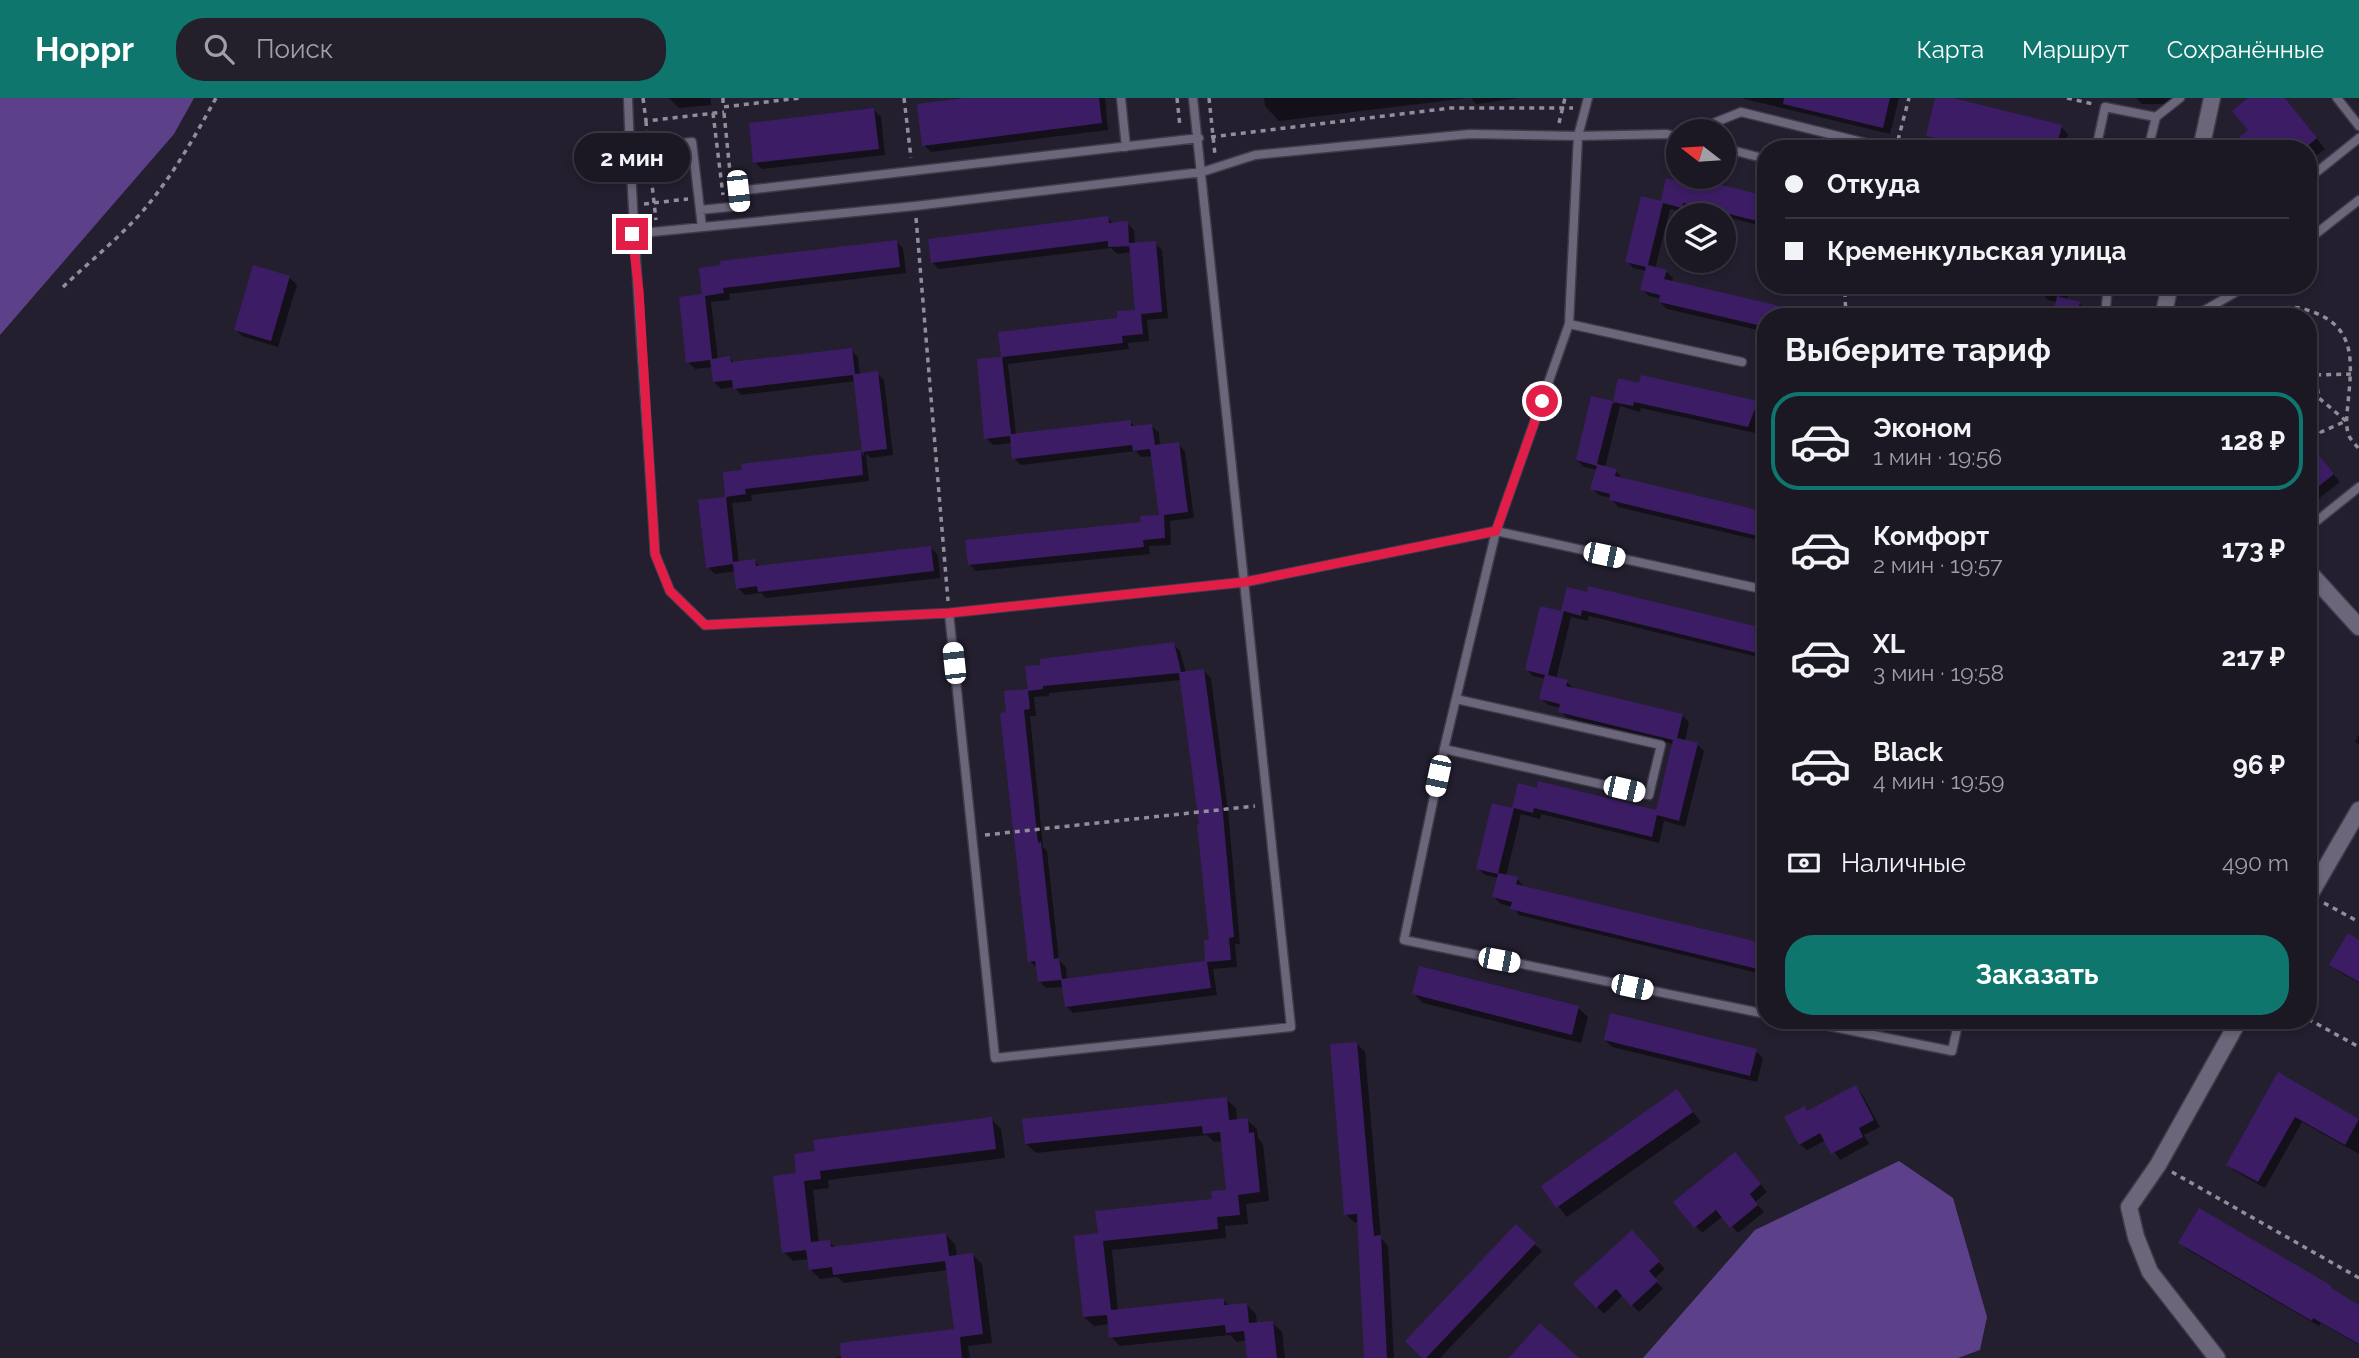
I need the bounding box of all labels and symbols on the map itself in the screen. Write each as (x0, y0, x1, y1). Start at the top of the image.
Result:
north arrow (1666, 119, 1736, 189)
callout: 2 мин (574, 132, 690, 181)
car (726, 169, 751, 213)
route end (616, 218, 648, 250)
route start (1526, 385, 1558, 417)
car (1582, 540, 1627, 570)
car (942, 641, 967, 685)
car (1424, 753, 1453, 799)
car (1602, 774, 1647, 804)
car (1477, 946, 1522, 974)
car (1610, 972, 1655, 1002)

